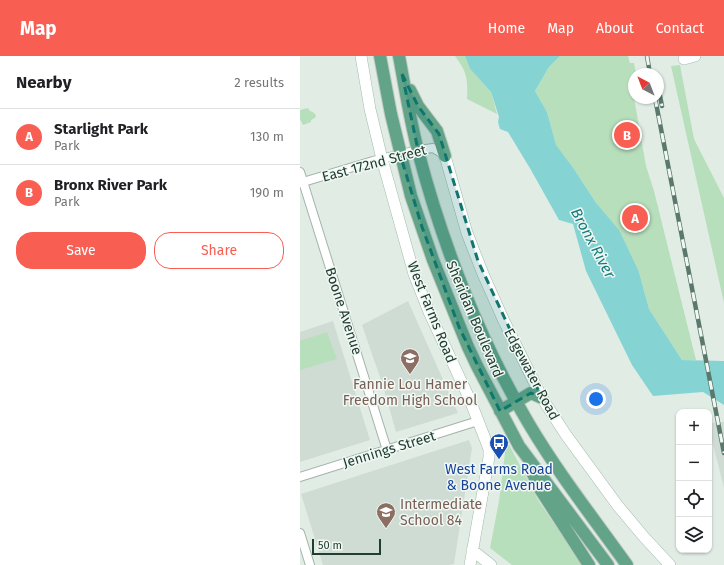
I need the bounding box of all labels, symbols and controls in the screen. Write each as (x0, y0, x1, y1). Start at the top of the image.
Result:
text: Map (20, 17, 57, 40)
text: Home (488, 20, 525, 37)
text: Map (547, 20, 574, 37)
text: About (596, 20, 634, 37)
text: Contact (656, 20, 704, 37)
north arrow (628, 68, 664, 104)
text: Nearby (16, 72, 71, 93)
text: 2 results (234, 75, 284, 90)
text: Starlight Park (54, 120, 148, 138)
pin: B (614, 120, 640, 150)
text: A (25, 129, 33, 144)
text: 130 m (250, 129, 284, 144)
text: Park (54, 138, 80, 153)
street label: East 172nd Street (320, 141, 429, 186)
text: Bronx River Park (54, 176, 167, 194)
text: B (25, 185, 33, 200)
text: 190 m (250, 185, 284, 200)
text: Park (54, 194, 80, 209)
pin: A (622, 203, 648, 233)
water label: Bronx River (567, 205, 620, 282)
button: Save (16, 232, 146, 269)
button: Share (154, 232, 284, 269)
street label: Sheridan Boulevard (442, 258, 507, 380)
street label: West Farms Road (403, 259, 460, 365)
street label: Boone Avenue (321, 265, 366, 357)
street label: Edgewater Road (500, 325, 563, 423)
school or university icon: Fannie Lou Hamer Freedom High School (399, 347, 421, 375)
place label: Fannie Lou Hamer Freedom High School (343, 376, 477, 409)
your location (586, 389, 606, 409)
map controls (676, 409, 712, 553)
button: + (676, 409, 712, 445)
street label: Jennings Street (341, 427, 438, 472)
bus stop icon: West Farms Road & Boone Avenue (488, 432, 510, 460)
button: − (676, 445, 712, 481)
place label: West Farms Road & Boone Avenue (445, 461, 553, 494)
button: locate (676, 481, 712, 517)
place label: Intermediate School 84 (400, 496, 482, 529)
school or university icon: Intermediate School 84 (375, 501, 397, 529)
button: layers (676, 517, 712, 553)
scale bar (312, 537, 381, 556)
text: 50 m (318, 539, 342, 552)

